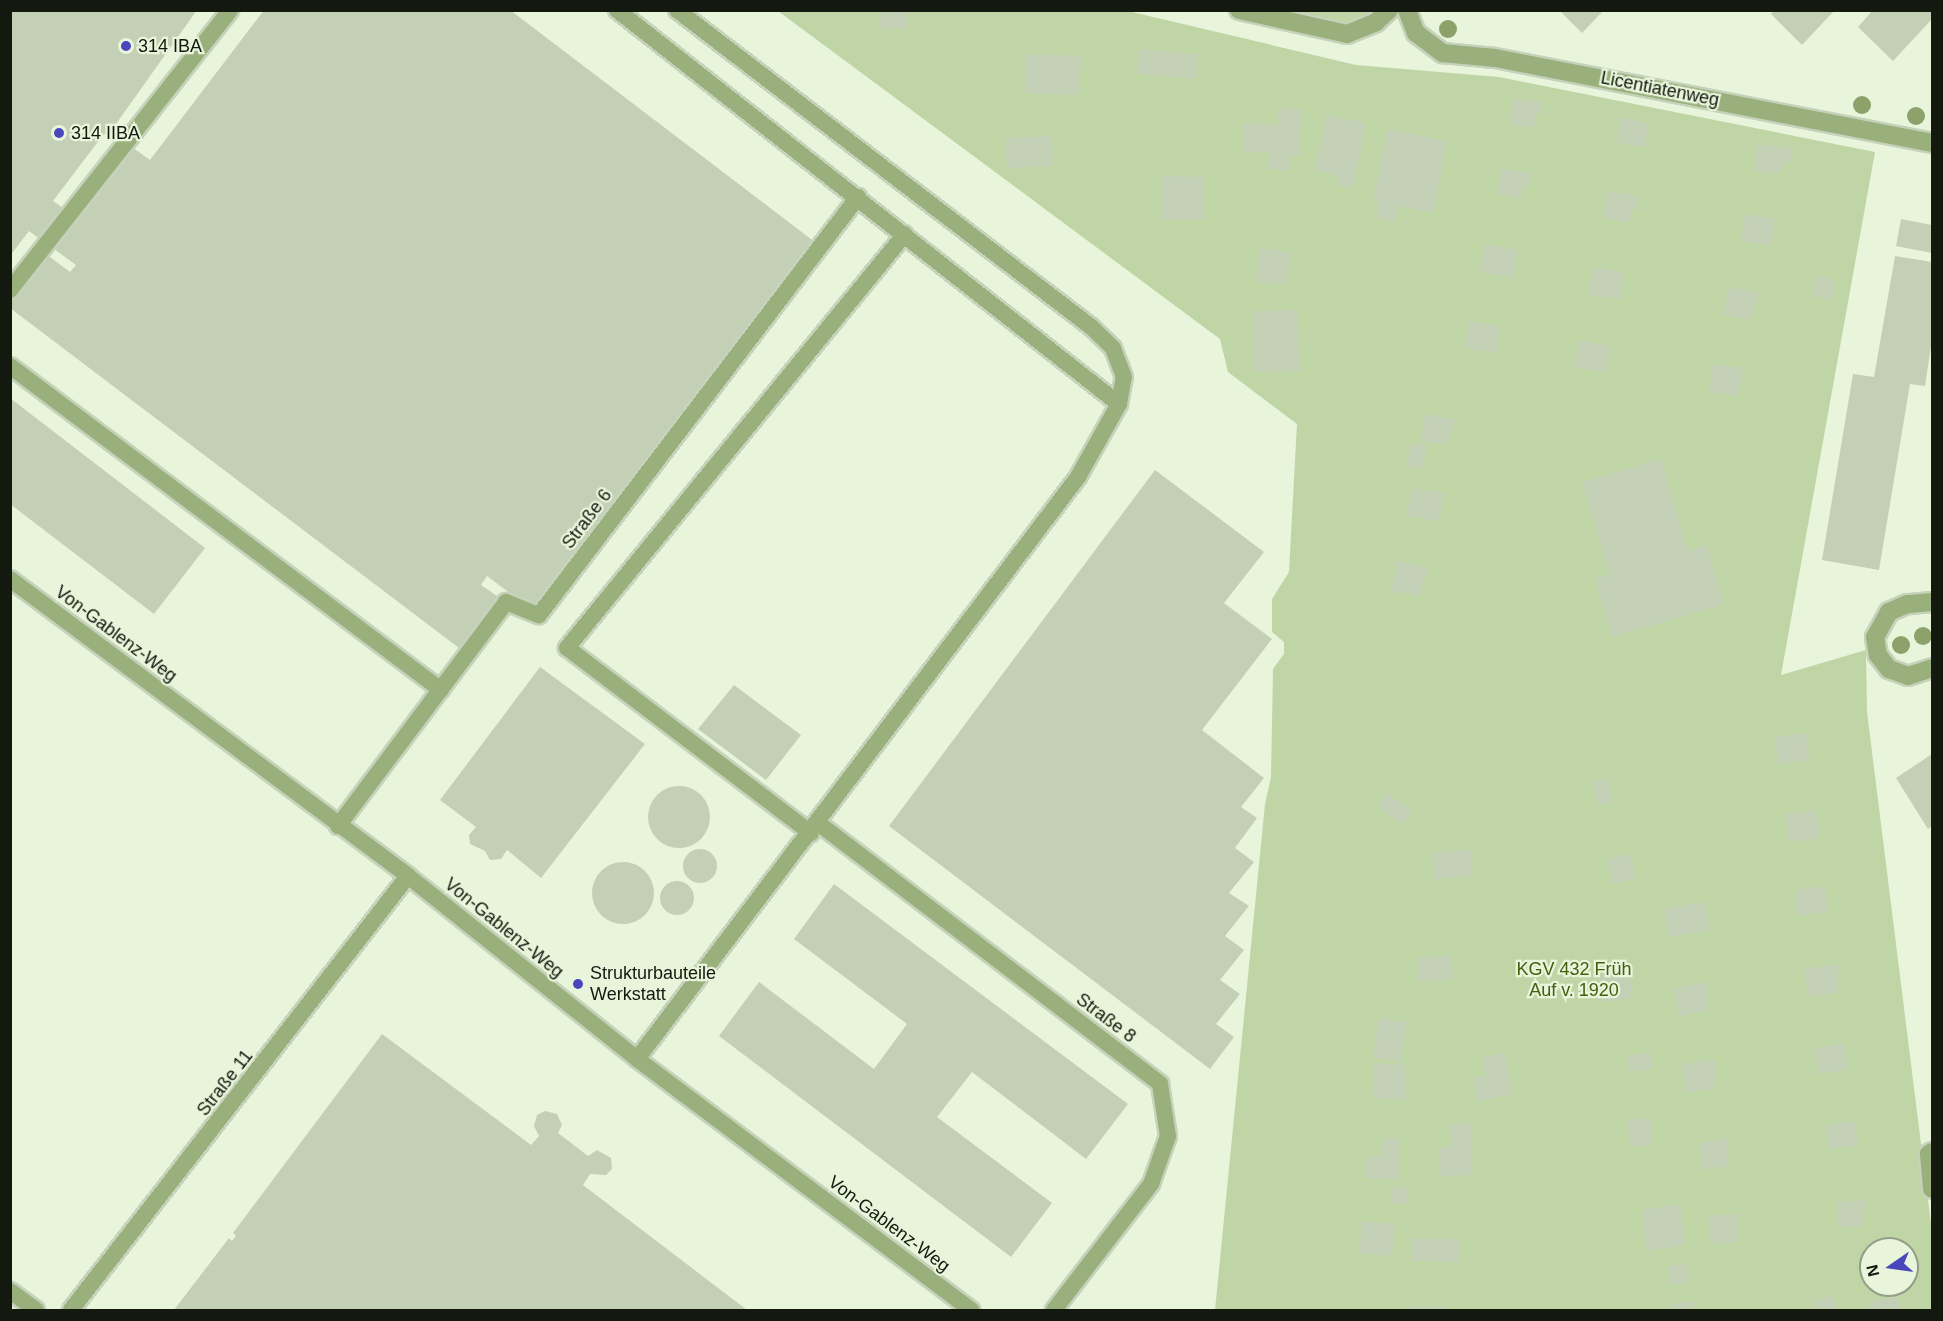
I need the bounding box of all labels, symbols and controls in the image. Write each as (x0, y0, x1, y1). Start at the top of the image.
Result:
place label: 314 IBA (138, 35, 202, 57)
marker: 314 IBA (119, 39, 133, 53)
street label: Licentiatenweg (1599, 67, 1721, 111)
place label: 314 IIBA (71, 122, 140, 144)
marker: 314 IIBA (52, 126, 66, 140)
street label: Straße 6 (558, 485, 616, 553)
street label: Von-Gablenz-Weg (51, 581, 181, 687)
street label: Von-Gablenz-Weg (440, 873, 568, 983)
park label: KGV 432 Früh Auf v. 1920 (1516, 959, 1632, 1002)
place label: Strukturbauteile Werkstatt (590, 963, 716, 1006)
marker: Strukturbauteile Werkstatt (571, 977, 585, 991)
street label: Straße 8 (1072, 989, 1140, 1047)
street label: Straße 11 (193, 1046, 257, 1120)
street label: Von-Gablenz-Weg (824, 1171, 954, 1277)
north arrow (1859, 1237, 1919, 1297)
text: N (1863, 1263, 1883, 1278)

